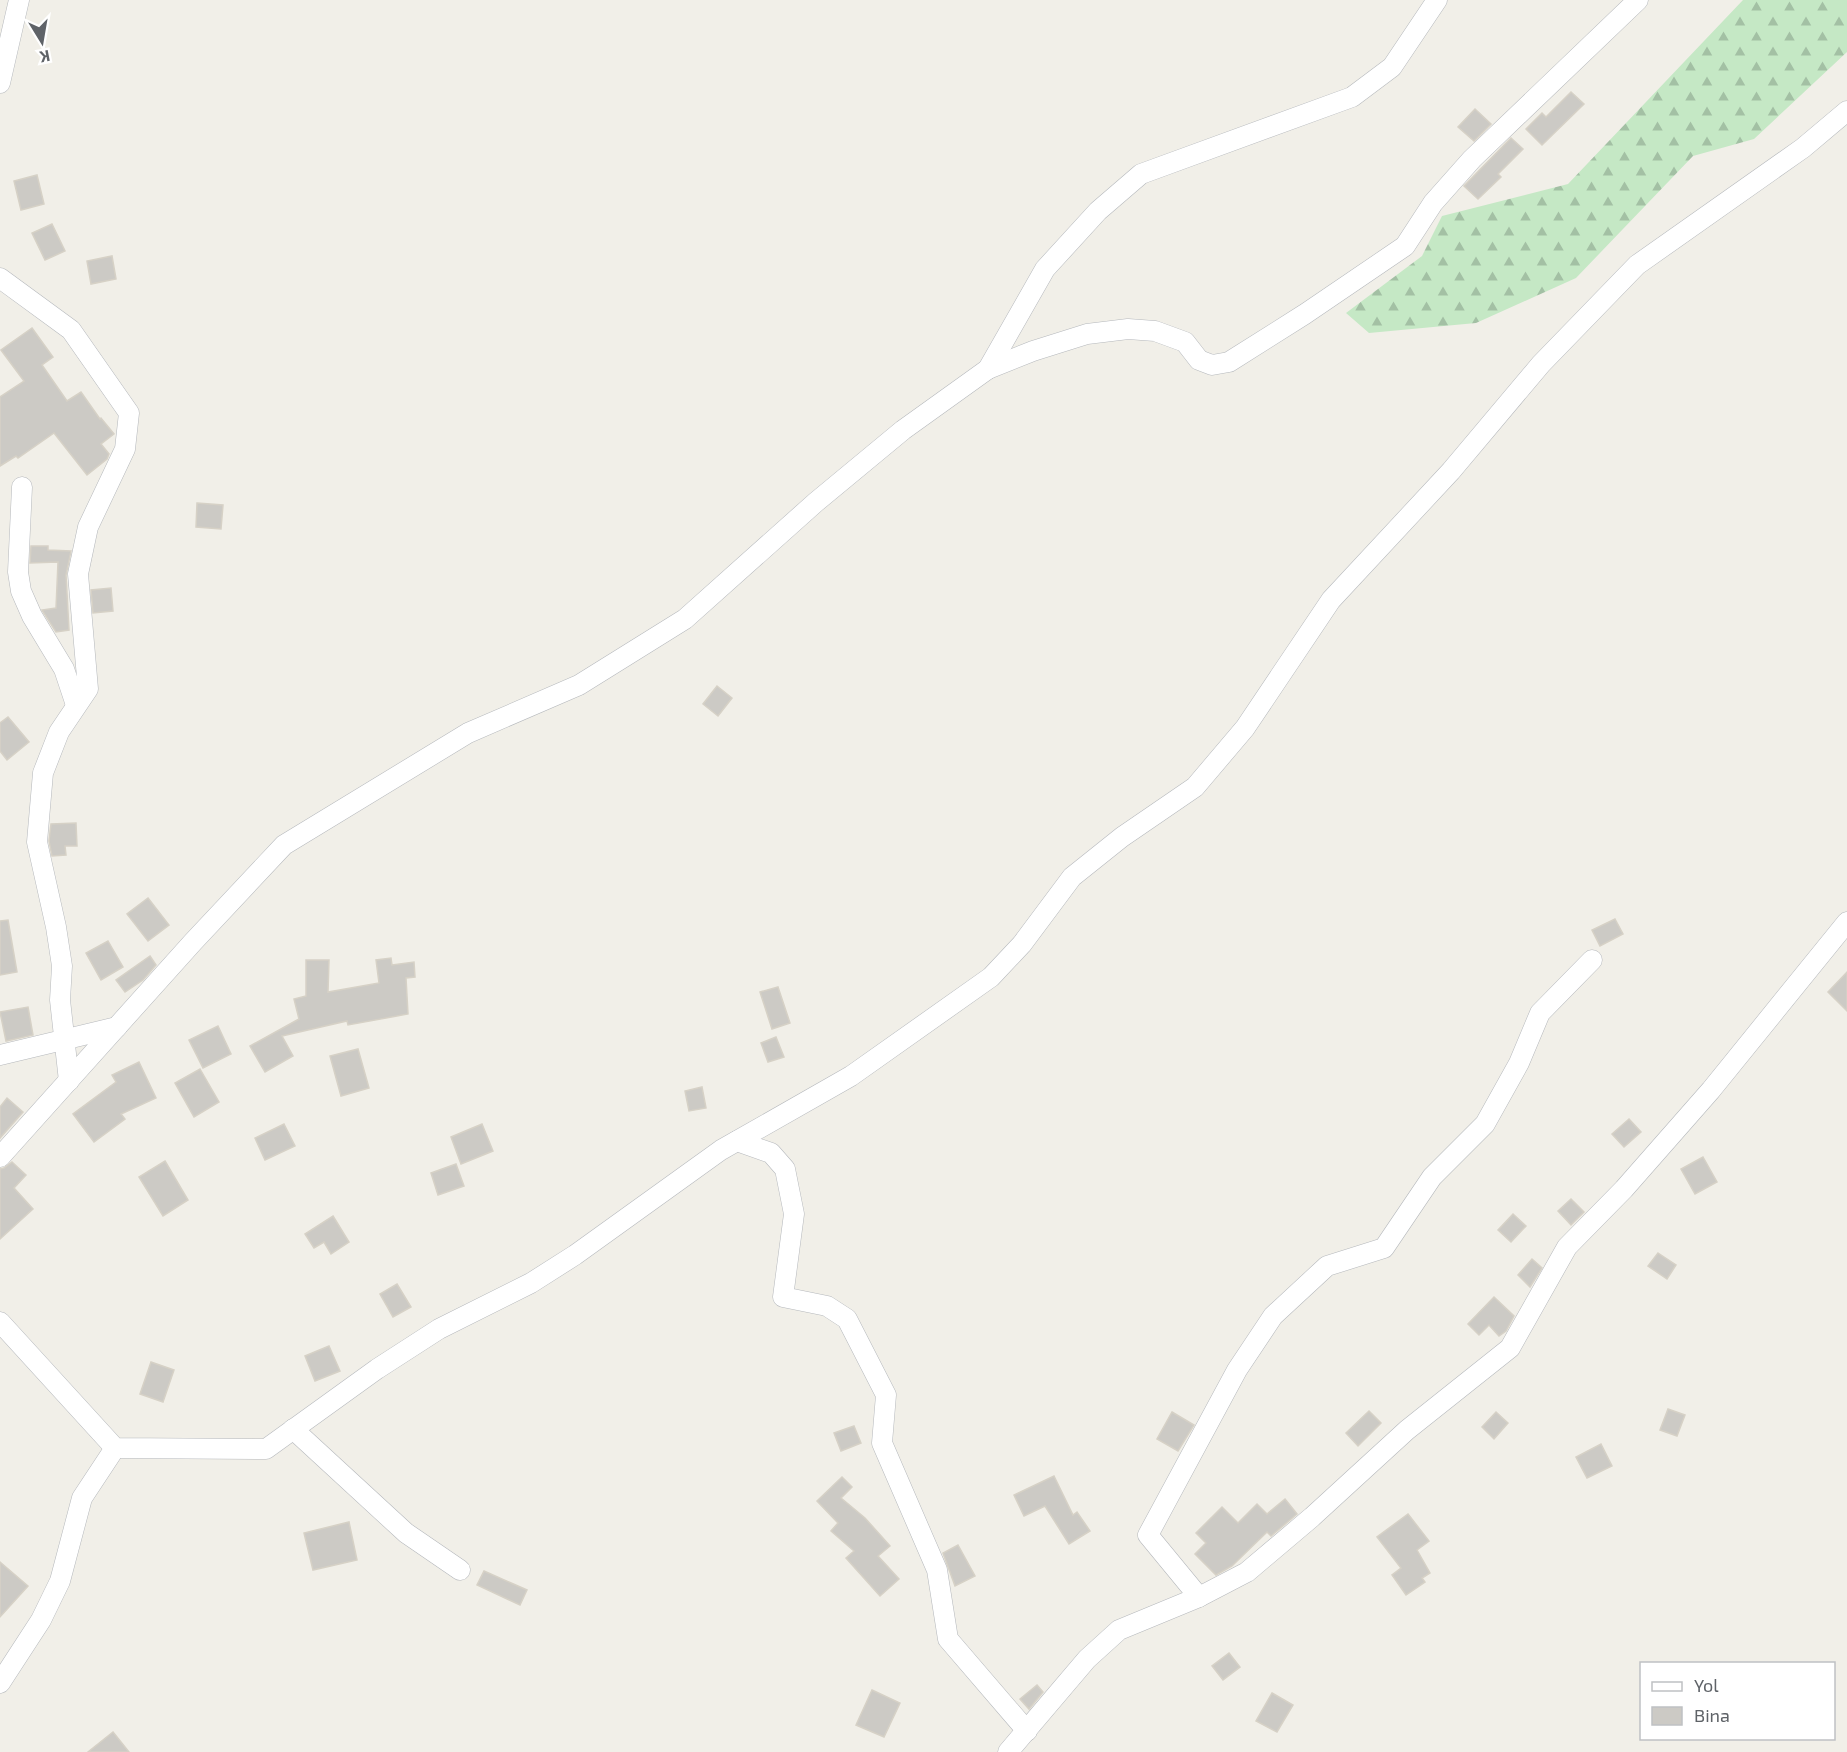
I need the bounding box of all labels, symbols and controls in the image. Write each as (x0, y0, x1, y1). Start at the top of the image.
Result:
north arrow (12, 12, 72, 72)
text: K (37, 47, 52, 68)
legend (1640, 1662, 1835, 1740)
text: Yol (1694, 1674, 1719, 1696)
text: Bina (1694, 1704, 1730, 1726)

